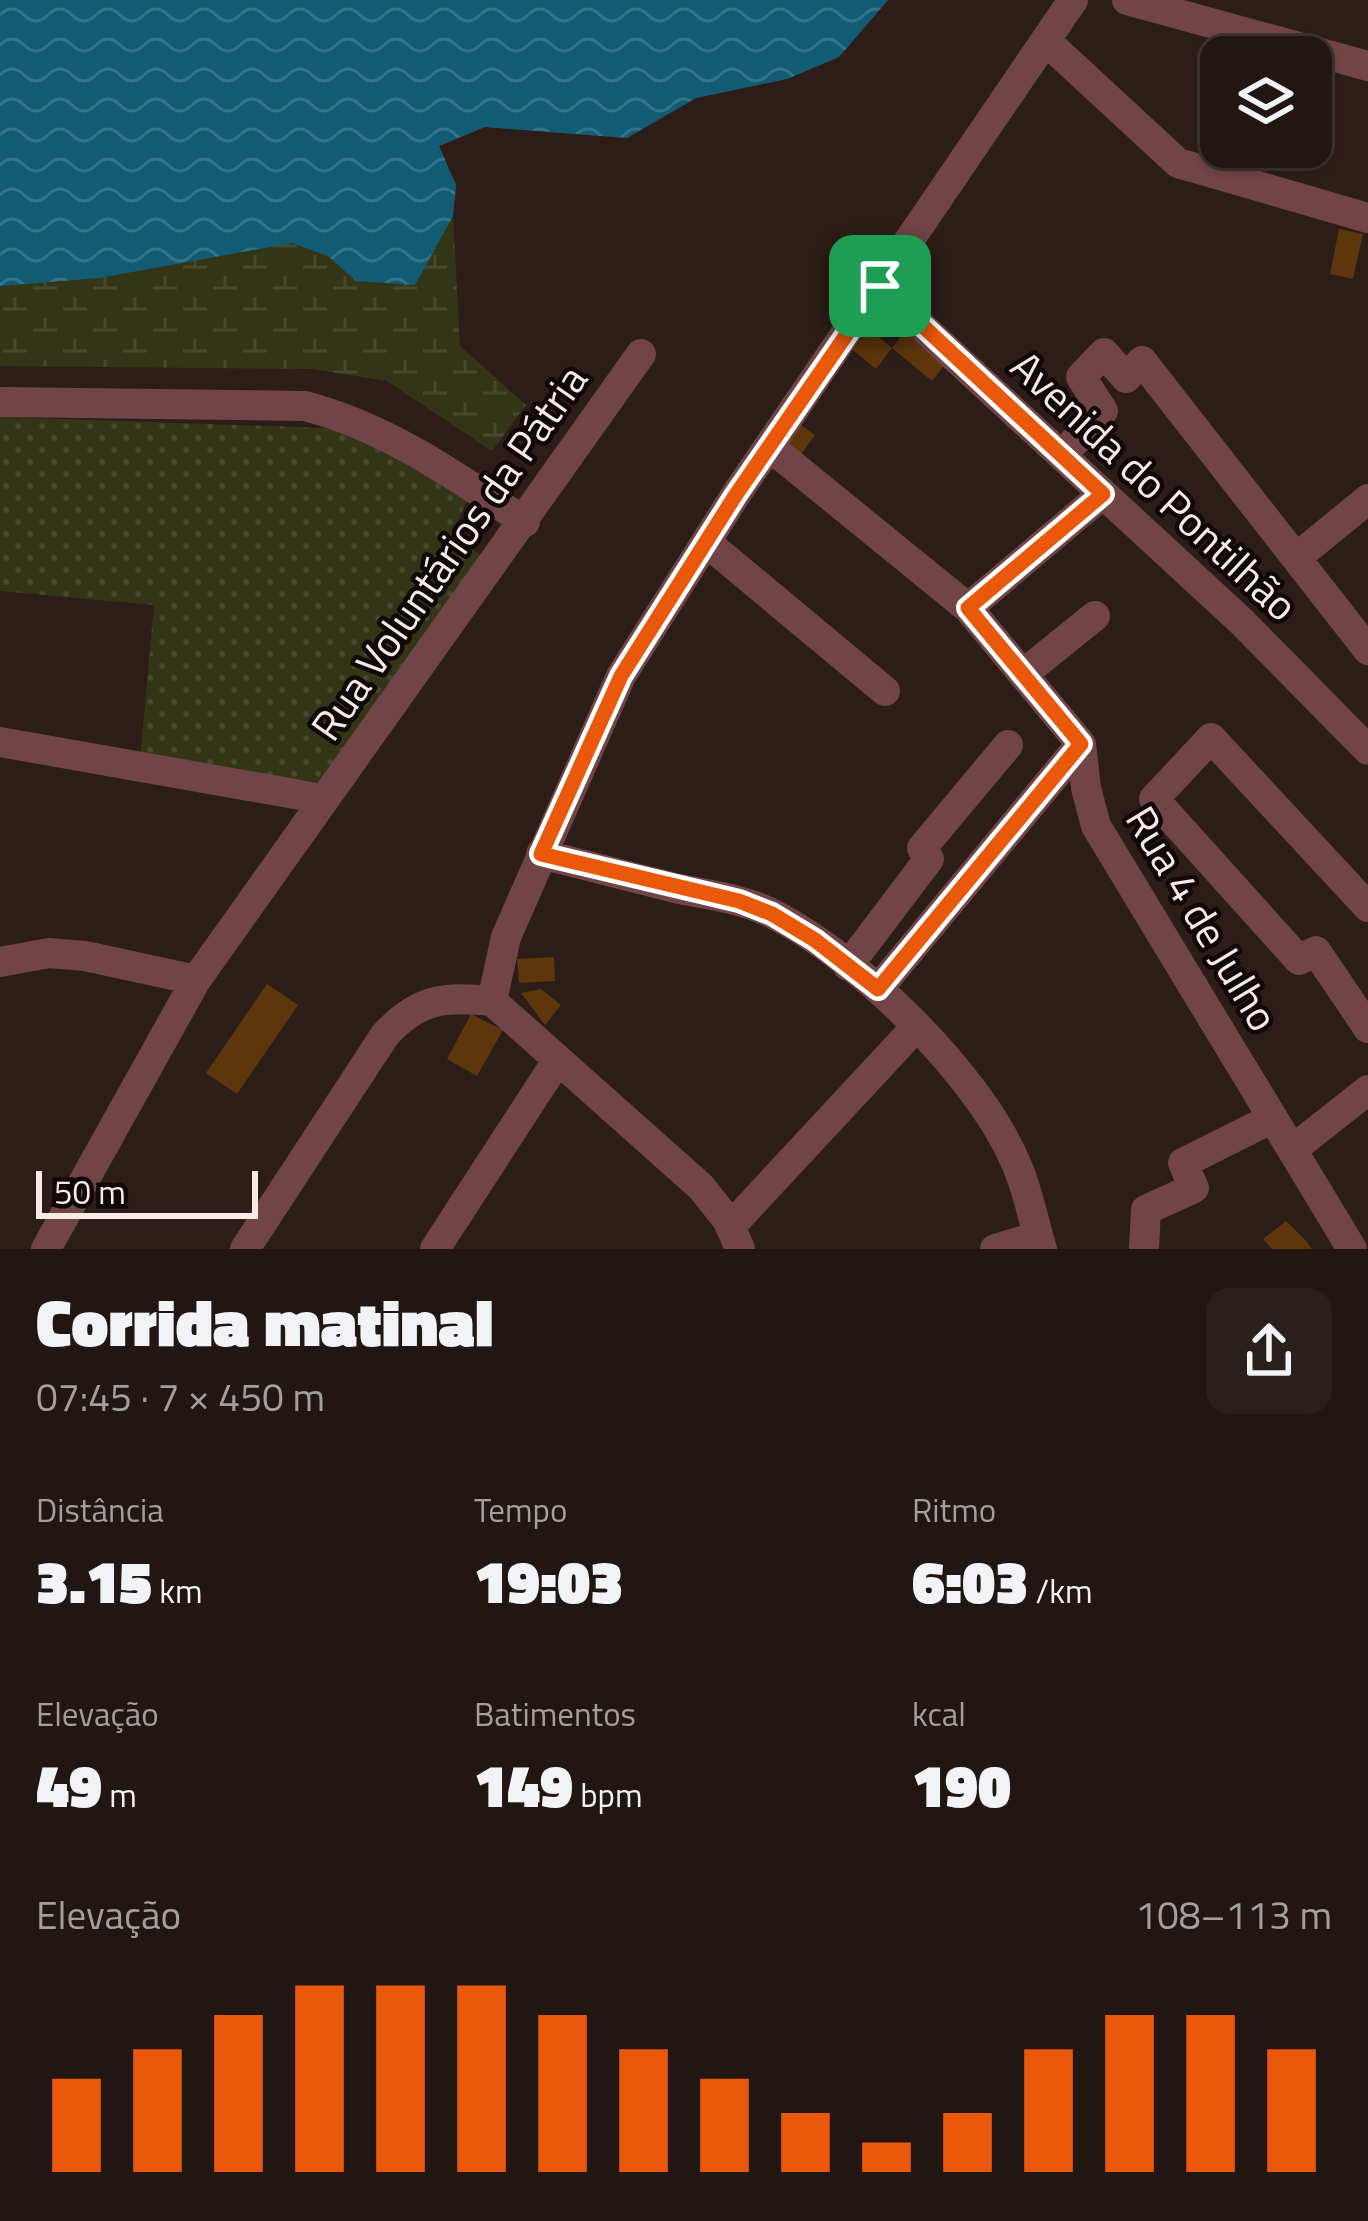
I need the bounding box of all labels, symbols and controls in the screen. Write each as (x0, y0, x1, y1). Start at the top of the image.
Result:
map controls (1200, 36, 1332, 168)
button: layers (1200, 36, 1332, 168)
pin (829, 235, 931, 337)
icon: arrive (847, 253, 913, 319)
street label: Avenida do Pontilhão (997, 335, 1313, 635)
street label: Rua Voluntários da Pátria (294, 351, 602, 753)
street label: Rua 4 de Julho (1111, 793, 1295, 1043)
scale bar (36, 1165, 258, 1218)
text: 50 m (54, 1167, 126, 1217)
text: Corrida matinal (36, 1271, 494, 1372)
button: share (1206, 1288, 1332, 1414)
text: 07:45 · 7 × 450 m (36, 1367, 325, 1426)
text: Distância (36, 1485, 164, 1535)
text: Tempo (474, 1485, 567, 1535)
text: Ritmo (912, 1485, 996, 1535)
text: 3.15 (36, 1535, 152, 1626)
text: 19:03 (474, 1535, 623, 1626)
text: 6:03 (912, 1535, 1028, 1626)
text: km (152, 1566, 203, 1616)
text: /km (1028, 1566, 1093, 1616)
text: Elevação (36, 1689, 159, 1739)
text: Batimentos (474, 1689, 636, 1739)
text: kcal (912, 1689, 966, 1739)
text: 49 (36, 1739, 102, 1830)
text: 149 (474, 1739, 573, 1830)
text: 190 (912, 1739, 1011, 1830)
text: m (102, 1770, 137, 1820)
text: bpm (573, 1770, 643, 1820)
text: Elevação (36, 1885, 181, 1944)
text: 108–113 m (1135, 1885, 1332, 1944)

